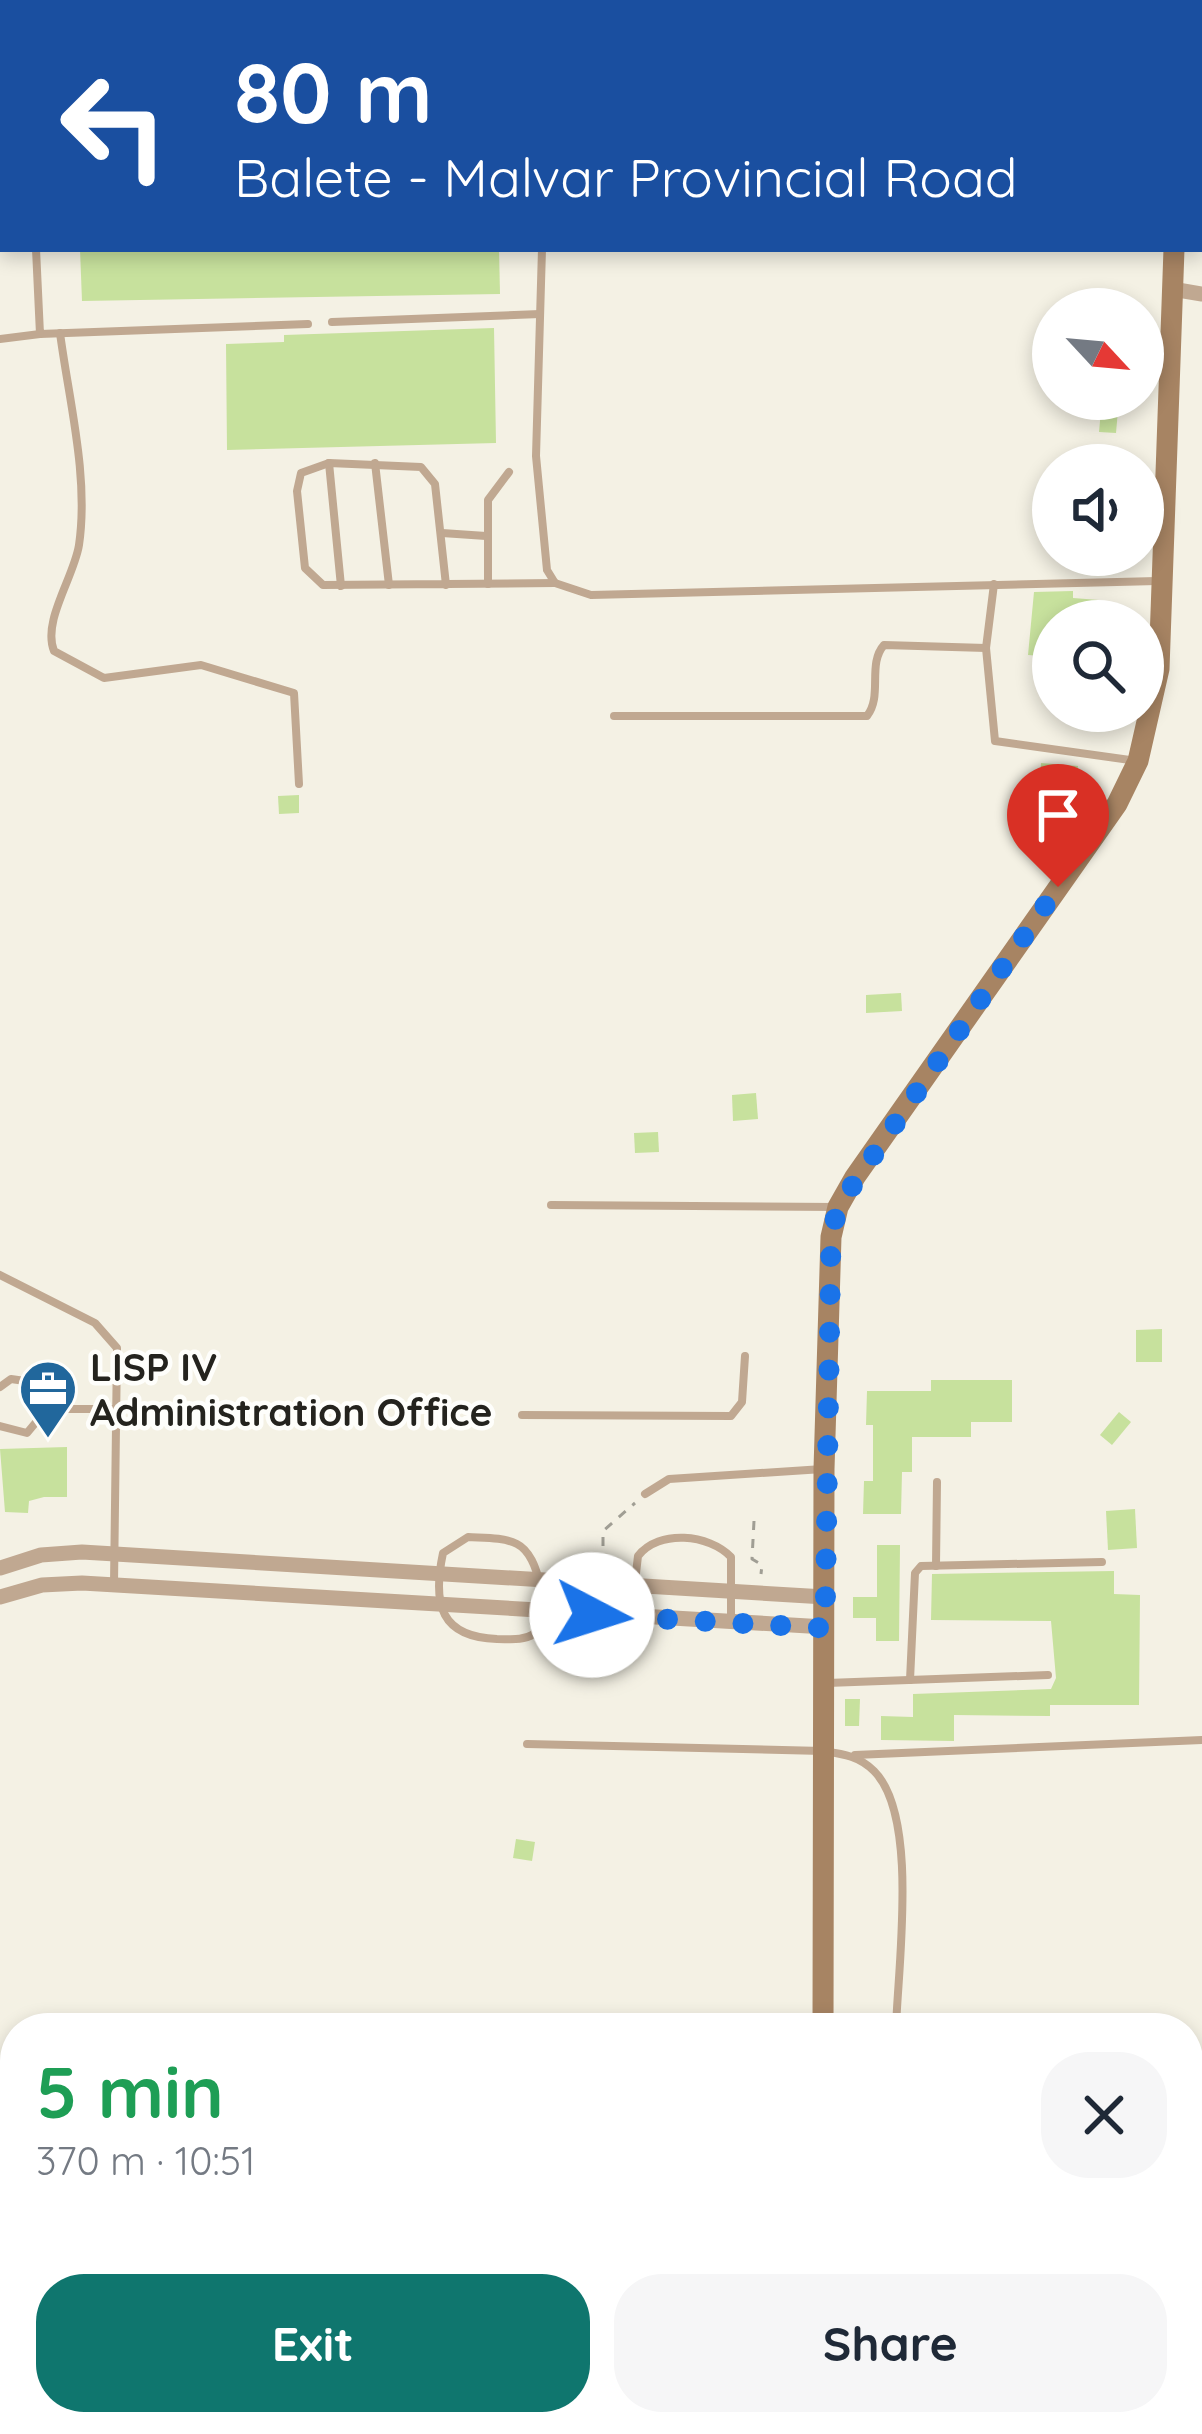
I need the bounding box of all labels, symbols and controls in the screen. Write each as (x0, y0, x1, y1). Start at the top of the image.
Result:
text: 80 m (234, 39, 433, 144)
icon: left (36, 48, 192, 204)
text: Balete - Malvar Provincial Road (234, 143, 1017, 211)
north arrow (1032, 288, 1164, 420)
map controls (1032, 288, 1164, 732)
button: sound (1032, 444, 1164, 576)
button: search (1032, 600, 1164, 732)
pin (1007, 764, 1109, 887)
icon: arrive (1025, 782, 1091, 848)
place label: LISP IV Administration Office (90, 1342, 493, 1436)
office icon: LISP IV Administration Office (17, 1358, 79, 1440)
position arrow (529, 1552, 655, 1678)
text: 5 min (36, 2046, 224, 2136)
button: close (1041, 2052, 1167, 2178)
text: 370 m · 10:51 (36, 2136, 255, 2185)
button: Exit (36, 2274, 590, 2412)
button: Share (614, 2274, 1167, 2412)

